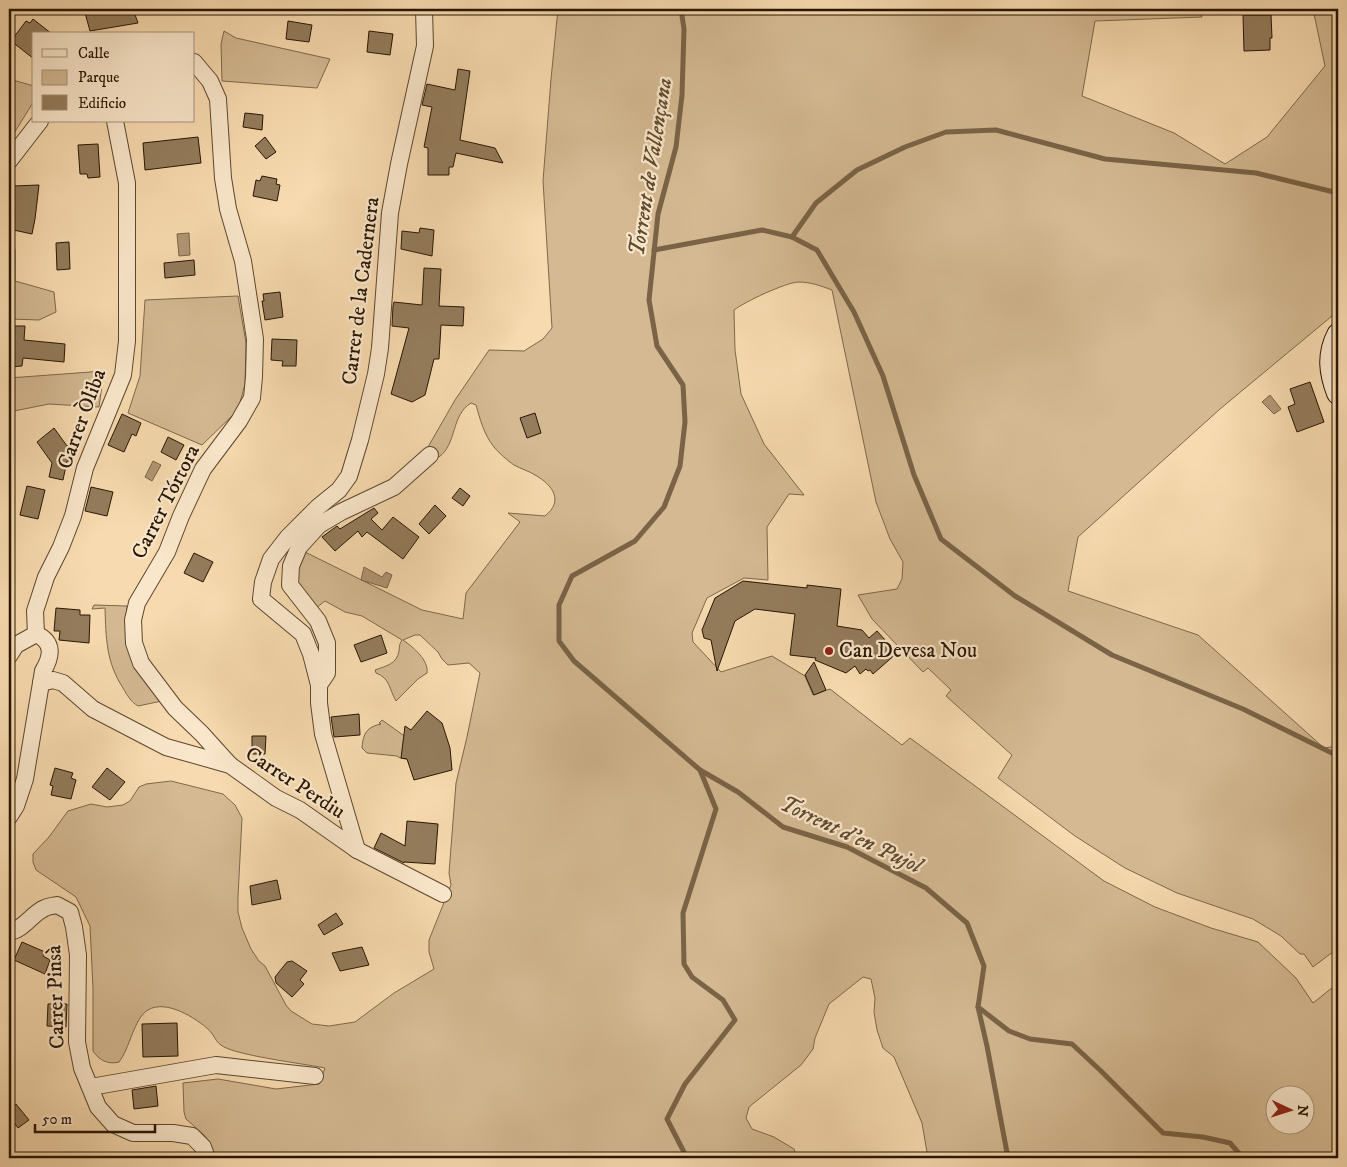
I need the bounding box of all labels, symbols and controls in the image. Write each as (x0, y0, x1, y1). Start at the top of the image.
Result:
legend (32, 32, 195, 122)
text: Calle (78, 44, 110, 63)
text: Parque (78, 68, 119, 87)
water label: Torrent de Vallençana (624, 76, 678, 258)
text: Edificio (78, 94, 126, 113)
street label: Carrer de la Cadernera (337, 195, 385, 386)
street label: Carrer Òliba (50, 365, 112, 473)
street label: Carrer Tórtora (126, 440, 206, 563)
place label: Can Devesa Nou (839, 638, 977, 664)
marker: Can Devesa Nou (823, 645, 835, 657)
street label: Carrer Perdiu (240, 741, 350, 825)
water label: Torrent d'en Pujol (776, 790, 928, 881)
street label: Carrer Pinsà (41, 944, 71, 1049)
north arrow (1264, 1084, 1314, 1134)
scale bar (35, 1102, 155, 1134)
text: N (1293, 1104, 1311, 1118)
text: 50 m (42, 1110, 72, 1129)

